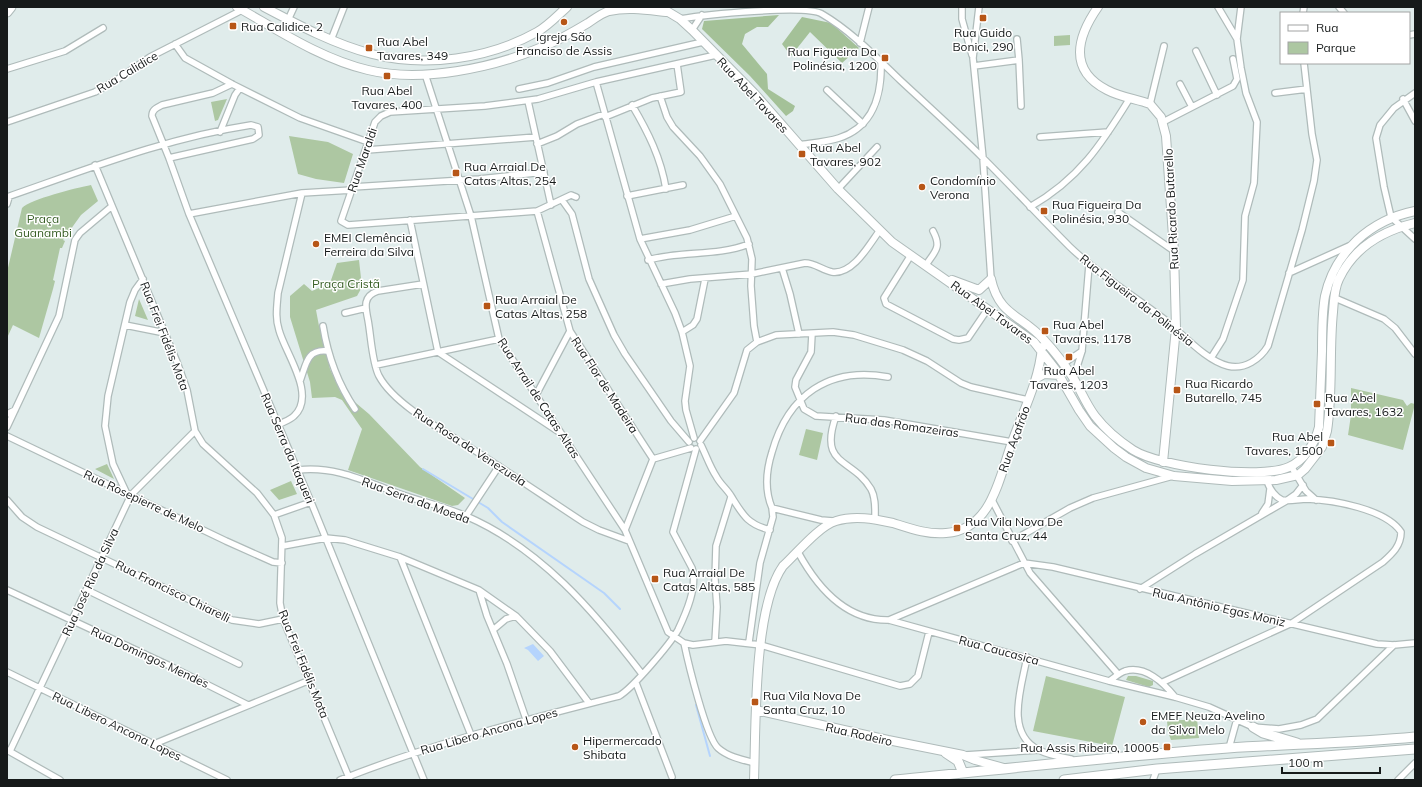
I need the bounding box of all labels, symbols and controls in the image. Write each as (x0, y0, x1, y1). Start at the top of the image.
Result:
legend (1280, 12, 1410, 64)
marker: Rua Guido Bonici, 290 (978, 13, 988, 23)
marker: Igreja São Franciso de Assis (559, 17, 569, 27)
place label: Rua Calidice, 2 (241, 19, 323, 34)
text: Rua (1316, 20, 1338, 35)
marker: Rua Calidice, 2 (228, 21, 238, 31)
place label: Rua Guido Bonici, 290 (952, 25, 1014, 54)
place label: Igreja São Franciso de Assis (516, 29, 612, 58)
place label: Rua Abel Tavares, 349 (377, 34, 448, 63)
text: Parque (1316, 40, 1356, 55)
marker: Rua Abel Tavares, 349 (364, 43, 374, 53)
place label: Rua Figueira Da Polinésia, 1200 (788, 44, 877, 73)
street label: Rua Calidice (94, 48, 160, 96)
marker: Rua Figueira Da Polinésia, 1200 (880, 53, 890, 63)
street label: Rua Abel Tavares (714, 54, 792, 136)
marker: Rua Abel Tavares, 400 (382, 71, 392, 81)
place label: Rua Abel Tavares, 400 (351, 83, 423, 112)
street label: Rua Maraldi (344, 126, 380, 194)
place label: Rua Abel Tavares, 902 (810, 140, 881, 169)
street label: Rua Ricardo Butarello (1160, 148, 1182, 270)
marker: Rua Abel Tavares, 902 (797, 149, 807, 159)
place label: Rua Arraial De Catas Altas, 254 (464, 159, 556, 188)
marker: Rua Arraial De Catas Altas, 254 (451, 168, 461, 178)
place label: Condomínio Verona (930, 173, 996, 202)
marker: Condomínio Verona (917, 182, 927, 192)
place label: Rua Figueira Da Polinésia, 930 (1052, 197, 1142, 226)
marker: Rua Figueira Da Polinésia, 930 (1039, 206, 1049, 216)
park label: Praça Guanambi (14, 211, 72, 240)
place label: EMEI Clemência Ferreira da Silva (324, 230, 414, 259)
marker: EMEI Clemência Ferreira da Silva (311, 239, 321, 249)
street label: Rua Figueira da Polinésia (1077, 251, 1197, 349)
park label: Praça Cristã (312, 276, 380, 291)
street label: Rua Abel Tavares (948, 277, 1036, 347)
street label: Rua Frei Fidélis Mota (137, 279, 193, 393)
place label: Rua Arraial De Catas Altas, 258 (495, 292, 587, 321)
marker: Rua Arraial De Catas Altas, 258 (482, 301, 492, 311)
place label: Rua Abel Tavares, 1178 (1053, 317, 1131, 346)
marker: Rua Abel Tavares, 1178 (1040, 326, 1050, 336)
street label: Rua Flor de Madeira (568, 334, 642, 436)
street label: Rua Arrail de Catas Altas (494, 335, 584, 461)
marker: Rua Abel Tavares, 1203 (1064, 352, 1074, 362)
place label: Rua Abel Tavares, 1203 (1030, 363, 1108, 392)
place label: Rua Ricardo Butarello, 745 (1185, 376, 1262, 405)
marker: Rua Ricardo Butarello, 745 (1172, 385, 1182, 395)
place label: Rua Abel Tavares, 1632 (1325, 390, 1403, 419)
street label: Rua Serra da Itaqueri (258, 391, 318, 506)
marker: Rua Abel Tavares, 1632 (1312, 399, 1322, 409)
street label: Rua Açafrão (995, 403, 1033, 474)
street label: Rua Rosa da Venezuela (411, 405, 529, 489)
street label: Rua das Romazeiras (844, 410, 960, 440)
place label: Rua Abel Tavares, 1500 (1245, 429, 1323, 458)
marker: Rua Abel Tavares, 1500 (1326, 438, 1336, 448)
street label: Rua Rosepierre de Melo (81, 466, 207, 536)
street label: Rua Serra da Moeda (360, 473, 472, 527)
place label: Rua Vila Nova De Santa Cruz, 44 (965, 514, 1063, 543)
marker: Rua Vila Nova De Santa Cruz, 44 (952, 523, 962, 533)
street label: Rua José Rio da Silva (58, 526, 122, 638)
street label: Rua Francisco Chiarelli (113, 557, 233, 625)
place label: Rua Arraial De Catas Altas, 585 (663, 565, 755, 594)
marker: Rua Arraial De Catas Altas, 585 (650, 574, 660, 584)
street label: Rua Antônio Egas Moniz (1151, 584, 1287, 630)
street label: Rua Frei Fidélis Mota (275, 608, 333, 720)
street label: Rua Domingos Mendes (89, 623, 211, 691)
street label: Rua Caucasica (957, 632, 1041, 668)
street label: Rua Libero Ancona Lopes (50, 688, 184, 764)
place label: Rua Vila Nova De Santa Cruz, 10 (763, 688, 861, 717)
marker: Rua Vila Nova De Santa Cruz, 10 (750, 697, 760, 707)
street label: Rua Libero Ancona Lopes (419, 704, 559, 758)
place label: EMEF Neuza Avelino da Silva Melo (1151, 708, 1265, 737)
marker: EMEF Neuza Avelino da Silva Melo (1138, 717, 1148, 727)
street label: Rua Rodeiro (824, 719, 894, 749)
place label: Hipermercado Shibata (583, 733, 662, 762)
place label: Rua Assis Ribeiro, 10005 (1020, 740, 1159, 755)
marker: Hipermercado Shibata (570, 742, 580, 752)
marker: Rua Assis Ribeiro, 10005 (1162, 742, 1172, 752)
scale bar (1282, 749, 1380, 775)
text: 100 m (1288, 755, 1323, 770)

